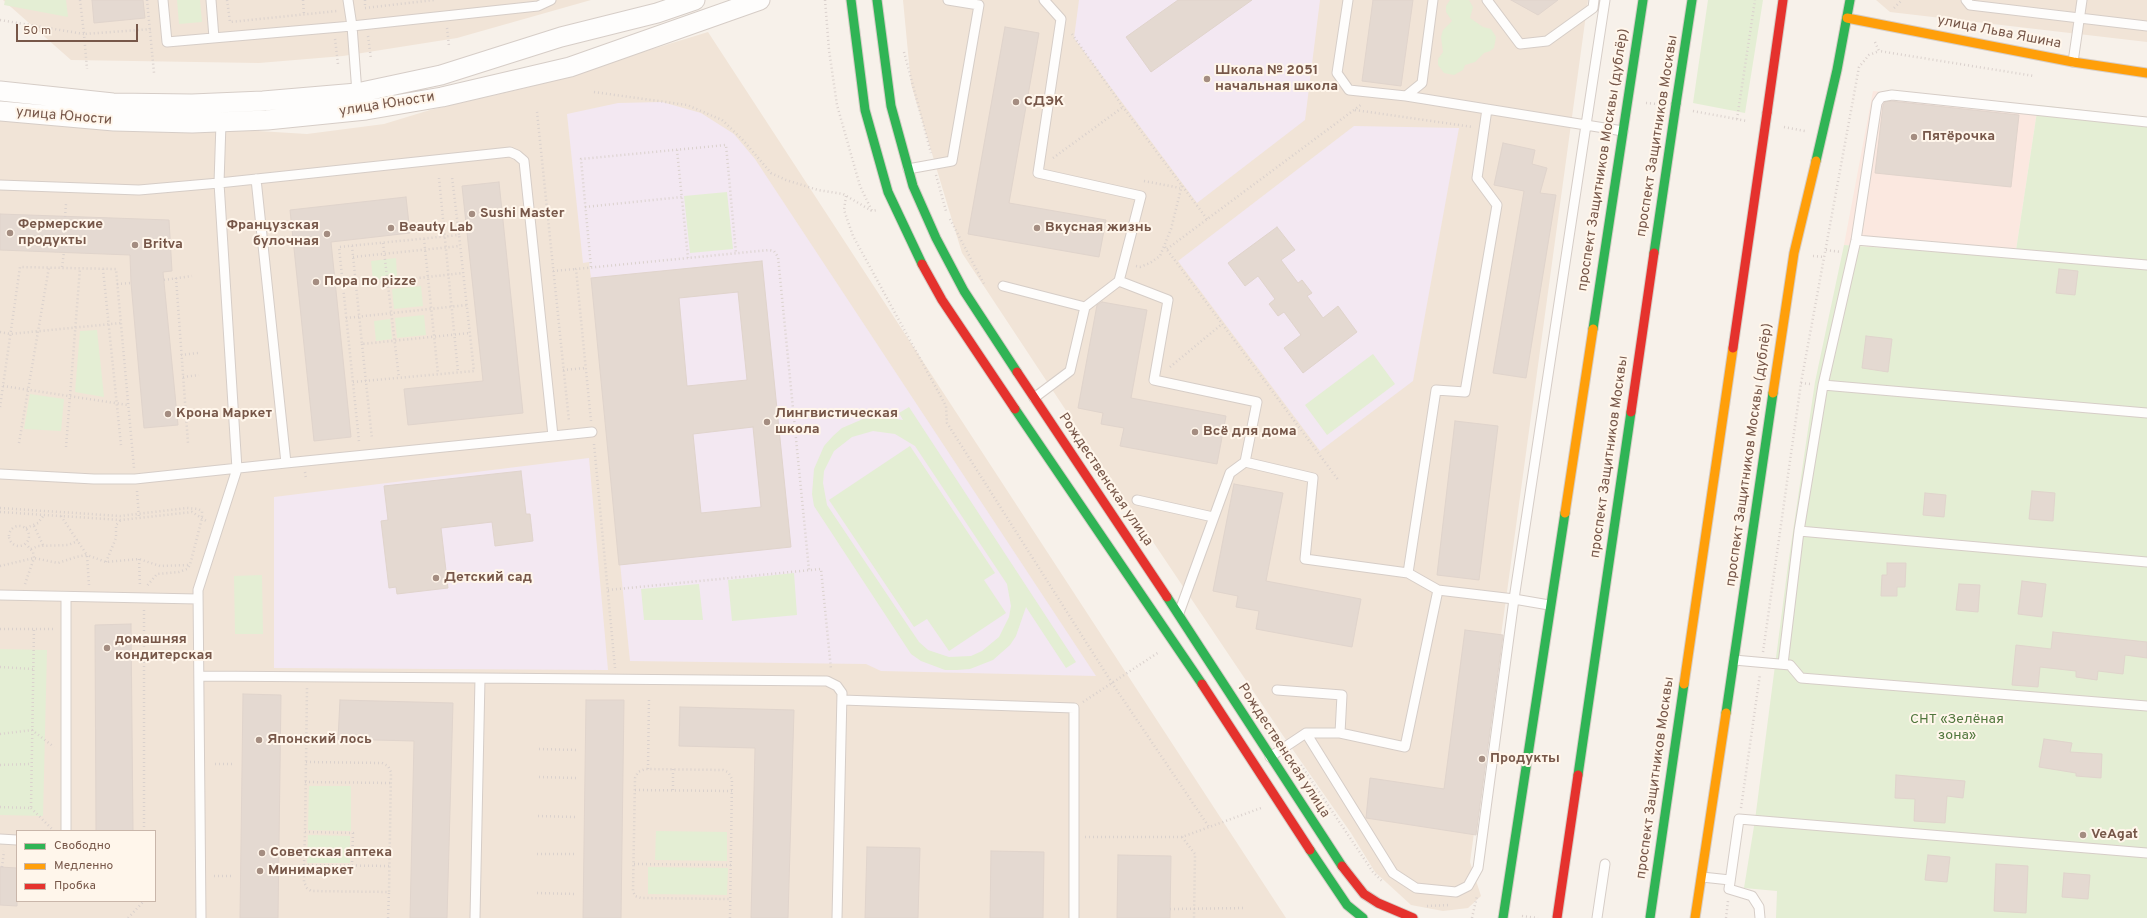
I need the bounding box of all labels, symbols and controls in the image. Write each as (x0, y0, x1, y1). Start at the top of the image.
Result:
street label: улица Льва Яшина (1936, 13, 2062, 53)
scale bar (18, 16, 140, 42)
text: 50 m (23, 23, 51, 39)
street label: проспект Защитников Москвы (дублёр) (1575, 27, 1633, 293)
street label: проспект Защитников Москвы (1634, 34, 1682, 238)
place label: Школа № 2051 начальная школа (1215, 63, 1338, 96)
marker: Школа № 2051 начальная школа (1202, 74, 1212, 84)
street label: улица Юности (338, 89, 436, 121)
place label: СДЭК (1024, 94, 1064, 110)
marker: СДЭК (1011, 97, 1021, 107)
street label: улица Юности (15, 104, 113, 130)
place label: Пятёрочка (1922, 129, 1995, 145)
marker: Пятёрочка (1909, 132, 1919, 142)
place label: Sushi Master (480, 206, 564, 222)
marker: Sushi Master (467, 209, 477, 219)
place label: Фермерские продукты (18, 217, 103, 250)
place label: Французская булочная (227, 218, 319, 250)
place label: Beauty Lab (399, 220, 473, 236)
place label: Вкусная жизнь (1045, 220, 1152, 236)
marker: Beauty Lab (386, 223, 396, 233)
marker: Вкусная жизнь (1032, 223, 1042, 233)
marker: Фермерские продукты (5, 228, 15, 238)
marker: Французская булочная (322, 229, 332, 239)
place label: Britva (143, 237, 183, 253)
marker: Britva (130, 240, 140, 250)
place label: Пора по pizze (324, 274, 416, 290)
marker: Пора по pizze (311, 277, 321, 287)
street label: проспект Защитников Москвы (дублёр) (1723, 322, 1777, 588)
street label: проспект Защитников Москвы (1587, 355, 1633, 559)
place label: Крона Маркет (176, 406, 272, 422)
place label: Лингвистическая школа (775, 406, 898, 438)
marker: Крона Маркет (163, 409, 173, 419)
street label: Рождественская улица (1054, 410, 1156, 550)
marker: Лингвистическая школа (762, 417, 772, 427)
place label: Всё для дома (1203, 424, 1297, 440)
marker: Всё для дома (1190, 427, 1200, 437)
place label: Детский сад (444, 570, 532, 586)
marker: Детский сад (431, 573, 441, 583)
place label: домашняя кондитерская (115, 632, 212, 664)
marker: домашняя кондитерская (102, 643, 112, 653)
street label: проспект Защитников Москвы (1633, 676, 1679, 880)
street label: Рождественская улица (1233, 681, 1333, 821)
park label: СНТ «Зелёная зона» (1910, 712, 2004, 744)
place label: Японский лось (267, 732, 372, 748)
marker: Японский лось (254, 735, 264, 745)
place label: Продукты (1490, 751, 1560, 767)
marker: Продукты (1477, 754, 1487, 764)
place label: VeAgat (2091, 827, 2138, 843)
legend (16, 830, 156, 902)
marker: VeAgat (2078, 830, 2088, 840)
text: Свободно (54, 838, 111, 854)
place label: Советская аптека (270, 845, 392, 861)
marker: Советская аптека (257, 848, 267, 858)
text: Медленно (54, 858, 113, 874)
place label: Минимаркет (268, 863, 354, 879)
marker: Минимаркет (255, 866, 265, 876)
text: Пробка (54, 878, 96, 894)

